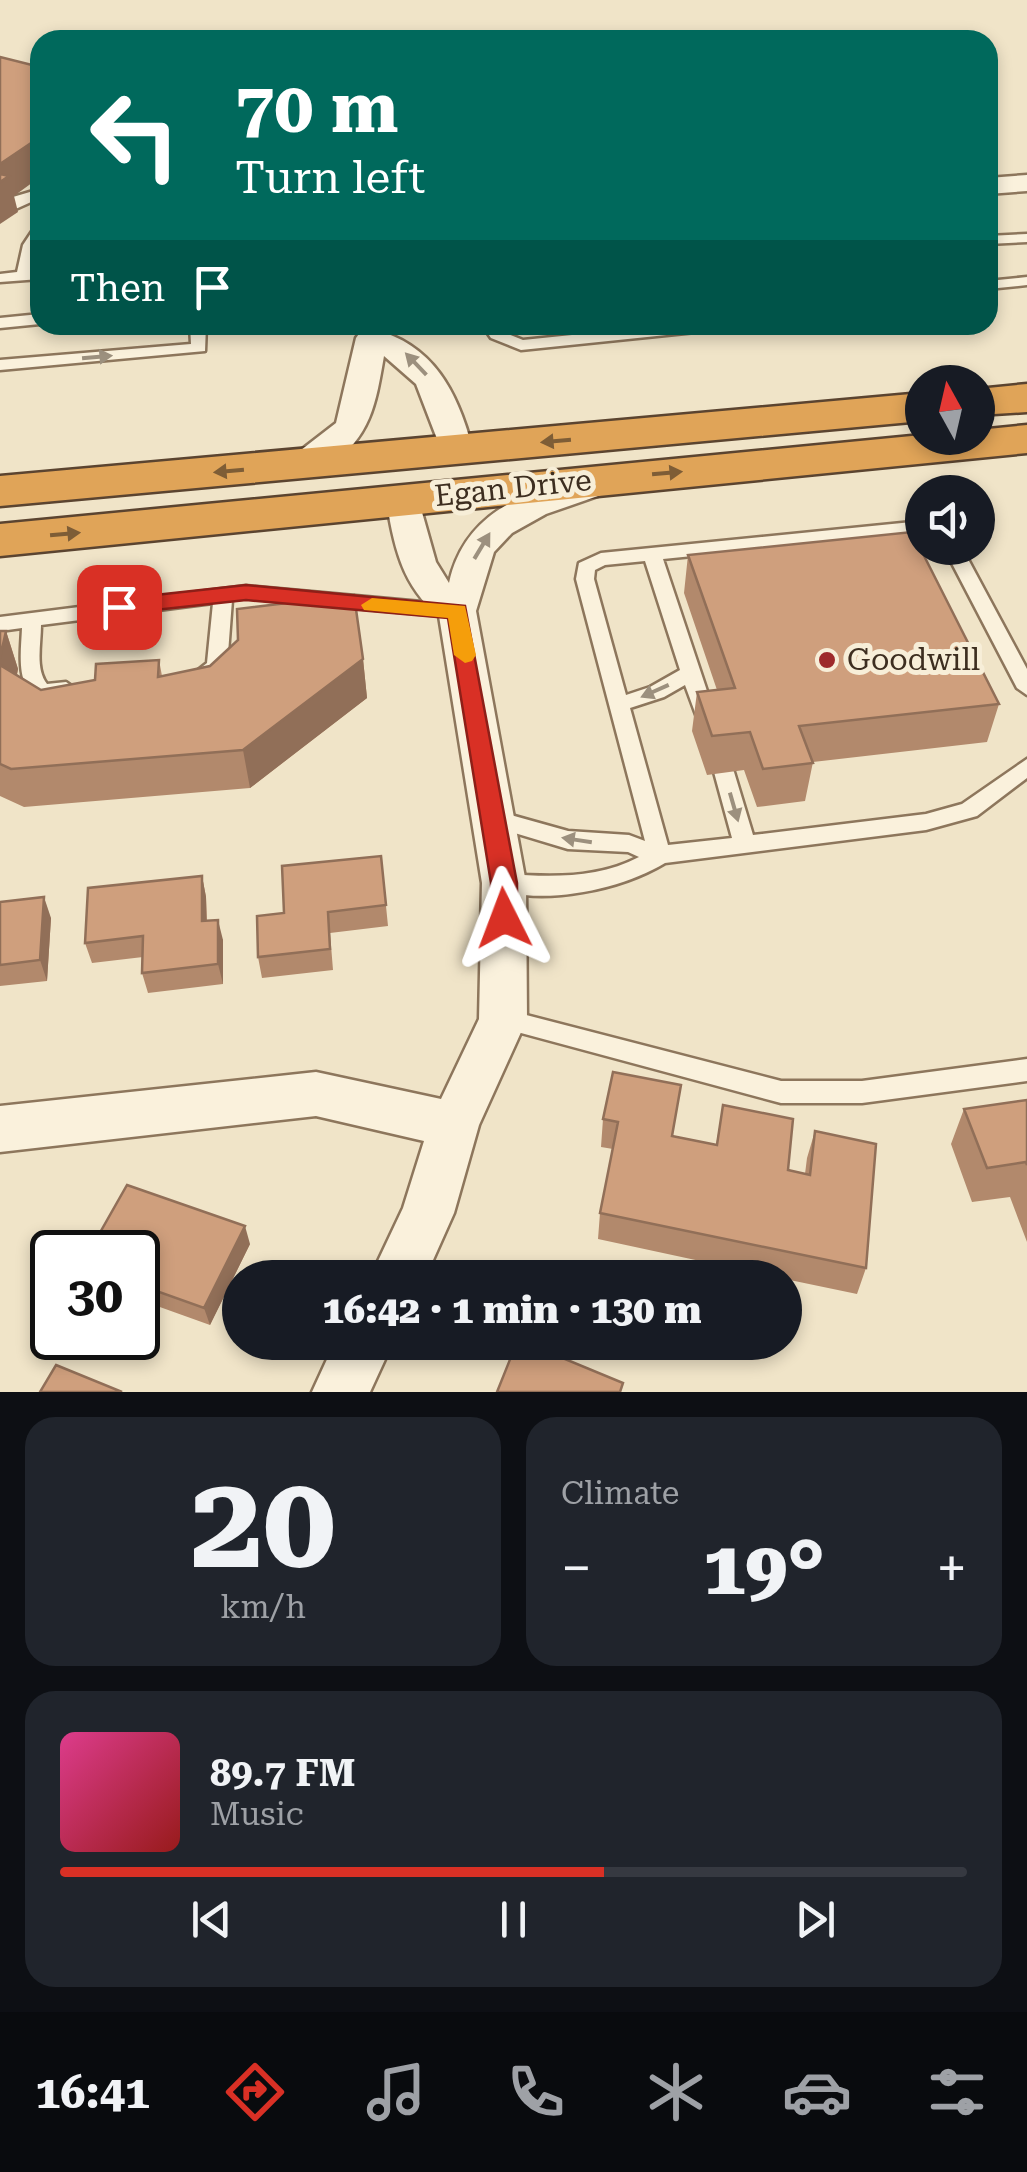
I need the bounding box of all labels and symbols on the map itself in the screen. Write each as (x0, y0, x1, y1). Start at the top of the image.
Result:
one-way arrow (82, 348, 114, 364)
one-way arrow (405, 352, 428, 376)
north arrow (905, 365, 995, 455)
one-way arrow (540, 434, 571, 450)
street label: Egan Drive (433, 462, 593, 513)
one-way arrow (213, 464, 245, 480)
one-way arrow (652, 465, 684, 481)
one-way arrow (49, 525, 81, 541)
one-way arrow (472, 532, 491, 559)
pin (77, 565, 162, 650)
place label: Goodwill (847, 642, 980, 677)
marker: Goodwill (816, 649, 838, 671)
one-way arrow (640, 683, 670, 699)
one-way arrow (727, 793, 742, 823)
one-way arrow (560, 832, 592, 847)
position arrow (452, 866, 556, 970)
speed limit sign: 30 (30, 1230, 160, 1360)

